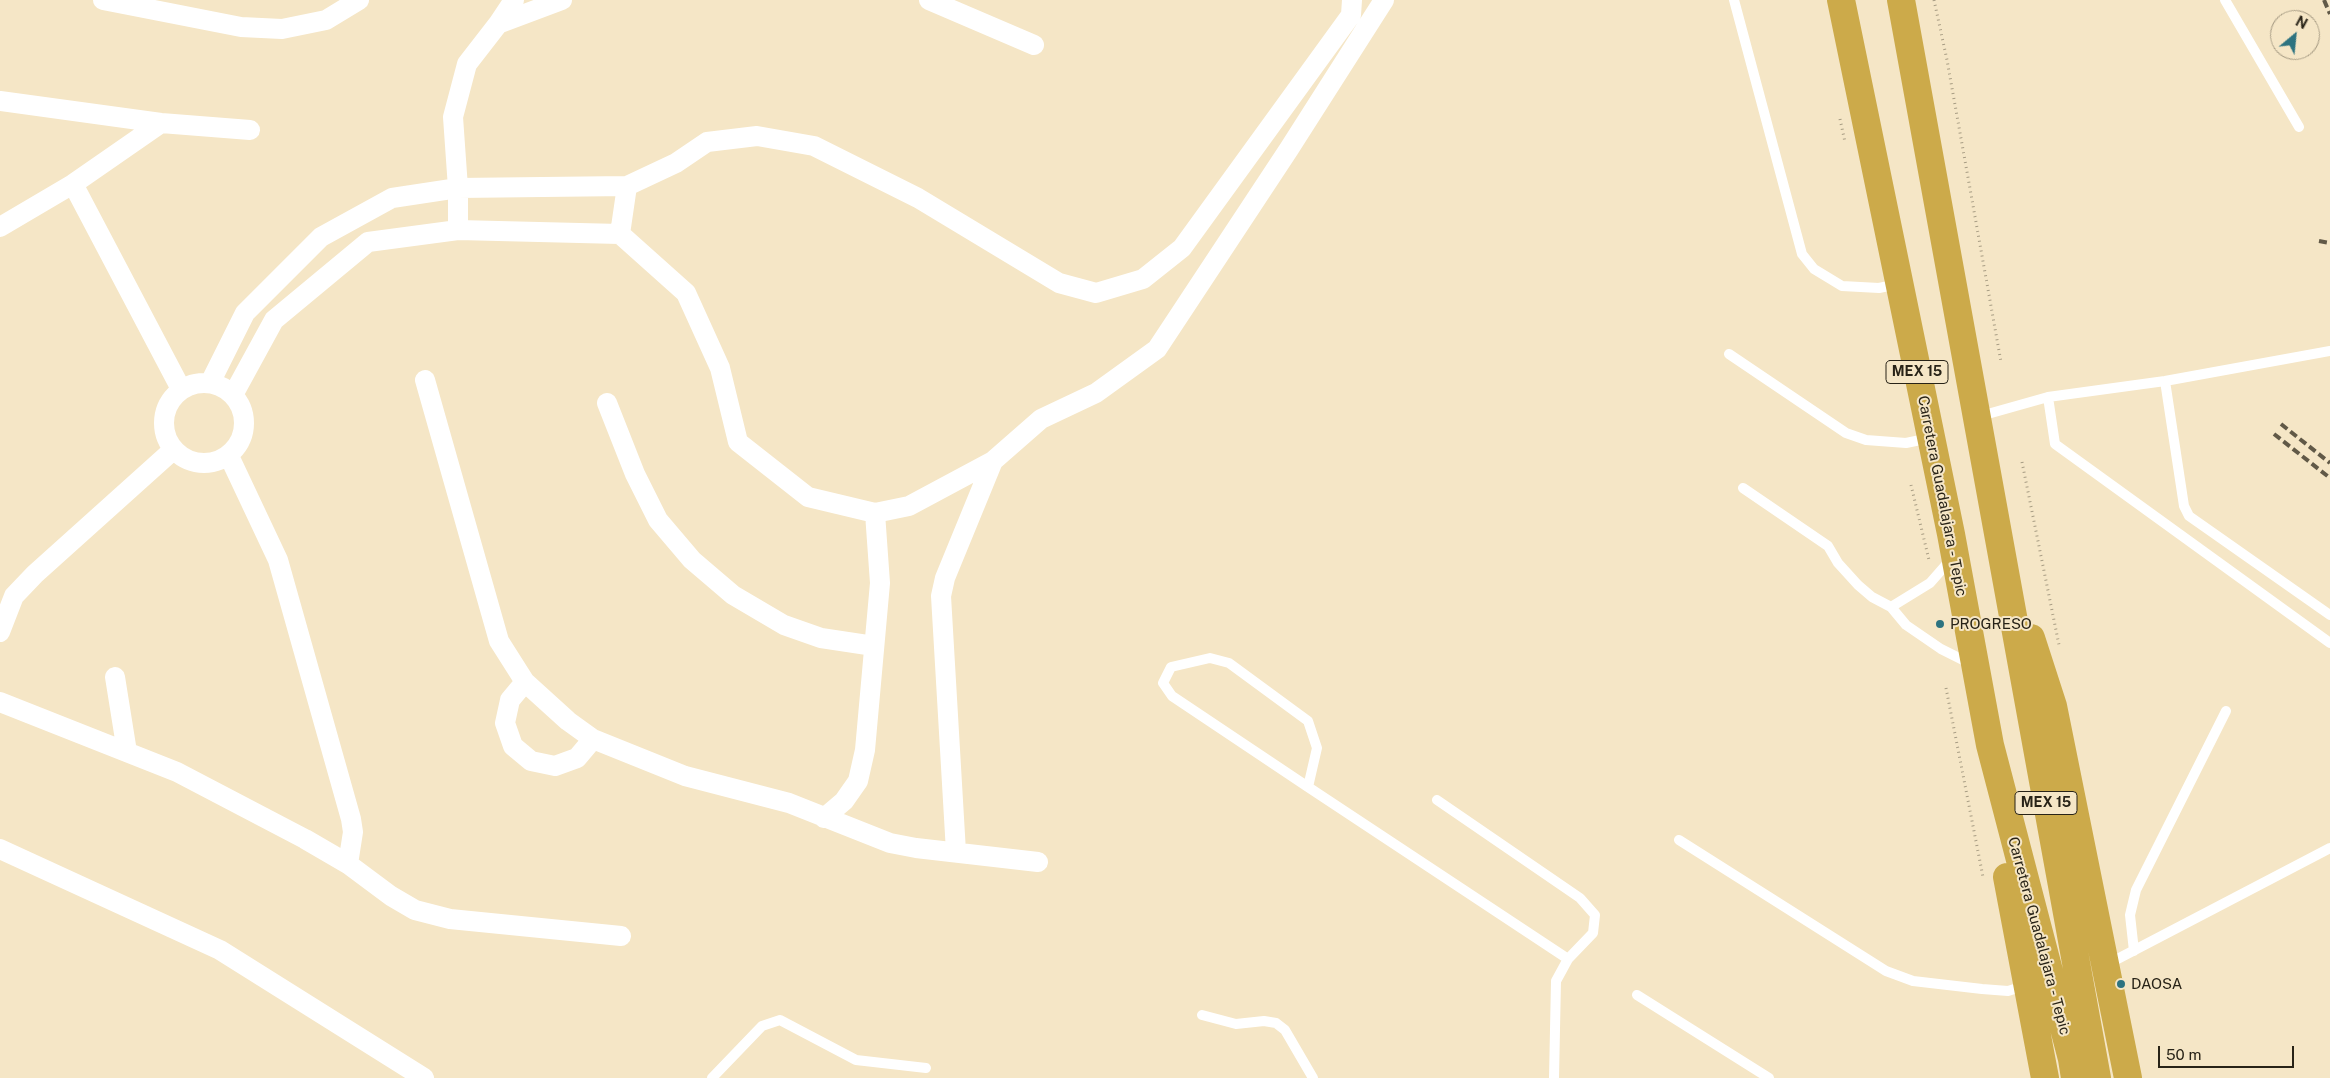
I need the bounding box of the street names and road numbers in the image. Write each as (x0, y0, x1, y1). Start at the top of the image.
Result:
road number: MEX 15 (1886, 361, 1948, 384)
street label: Carretera Guadalajara - Tepic (1914, 394, 1970, 598)
road number: MEX 15 (2015, 791, 2077, 814)
street label: Carretera Guadalajara - Tepic (2004, 835, 2074, 1037)

